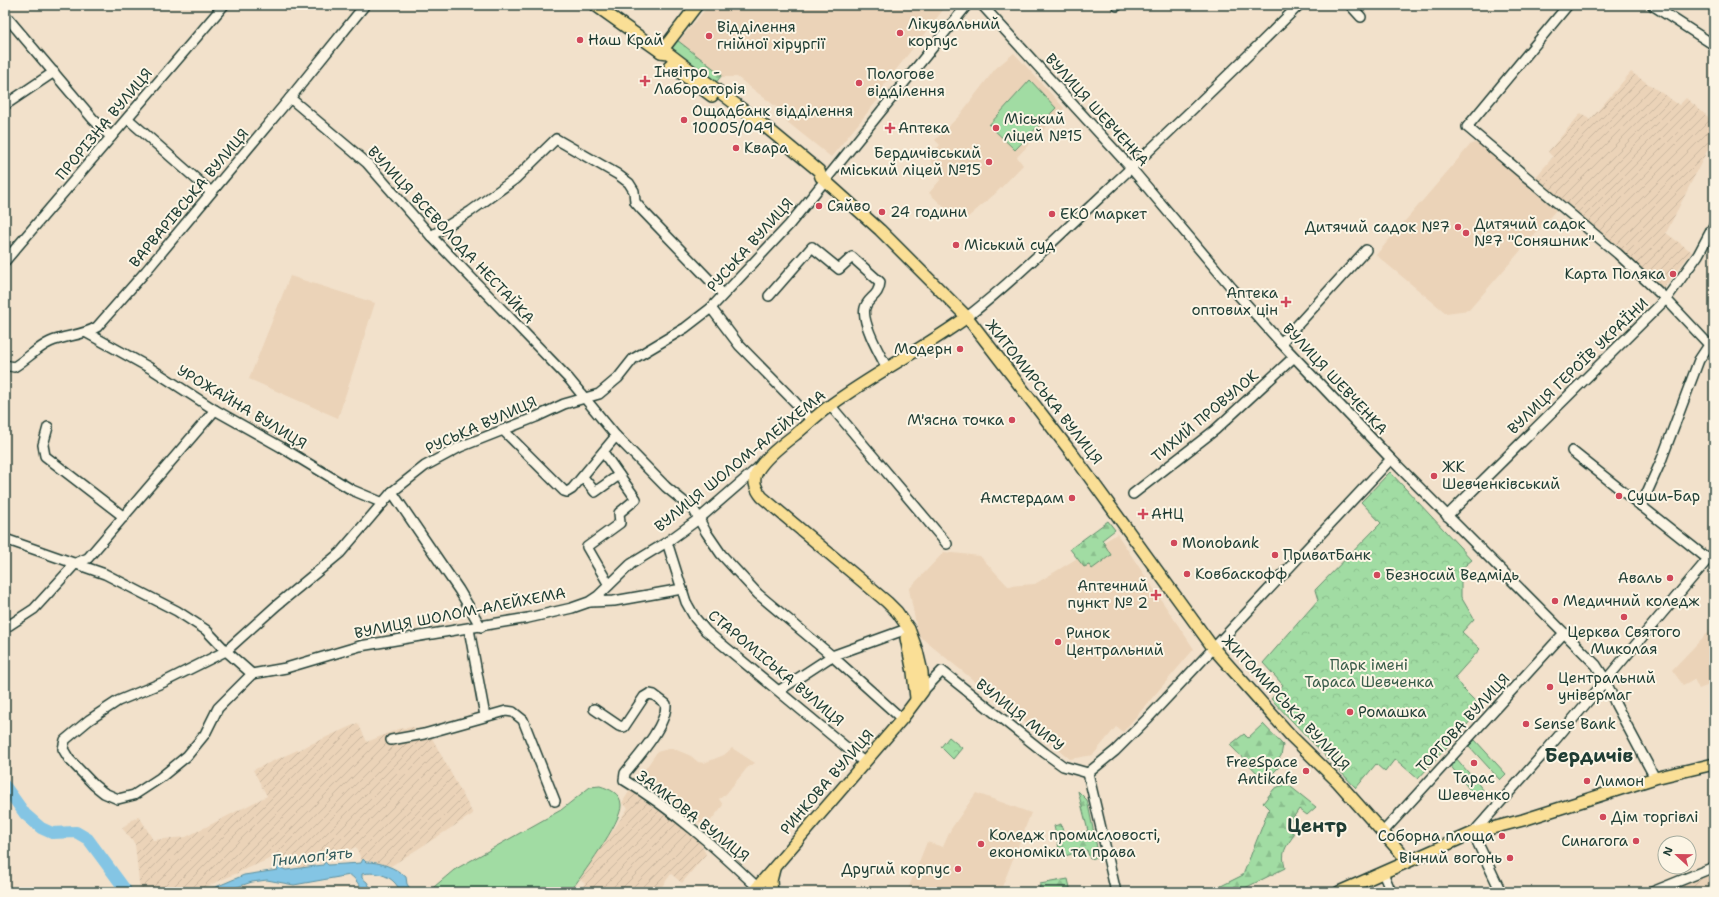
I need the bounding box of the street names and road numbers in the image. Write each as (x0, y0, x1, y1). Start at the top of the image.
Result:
street label: ВУЛИЦЯ ШЕВЧЕНКА (1041, 49, 1153, 171)
street label: ПРОРІЗНА ВУЛИЦЯ (51, 64, 157, 184)
street label: ВАРВАРІВСЬКА ВУЛИЦЯ (125, 124, 253, 272)
street label: ВУЛИЦЯ ВСЕВОЛОДА НЕСТАЙКА (363, 141, 540, 328)
street label: РУСЬКА ВУЛИЦЯ (702, 194, 798, 296)
street label: ВУЛИЦЯ ГЕРОЇВ УКРАЇНИ (1503, 293, 1653, 439)
street label: ЖИТОМИРСЬКА ВУЛИЦЯ (981, 315, 1107, 469)
street label: ВУЛИЦЯ ШЕВЧЕНКА (1278, 319, 1392, 439)
street label: УРОЖАЙНА ВУЛИЦЯ (173, 359, 311, 454)
street label: ТИХИЙ ПРОВУЛОК (1147, 364, 1263, 467)
street label: ВУЛИЦЯ ШОЛОМ-АЛЕЙХЕМА (650, 385, 830, 536)
street label: РУСЬКА ВУЛИЦЯ (422, 391, 540, 459)
street label: ВУЛИЦЯ ШОЛОМ-АЛЕЙХЕМА (352, 582, 567, 643)
street label: СТАРОМІСЬКА ВУЛИЦЯ (704, 605, 848, 731)
street label: ЖИТОМИРСЬКА ВУЛИЦЯ (1218, 631, 1354, 775)
street label: ТОРГОВА ВУЛИЦЯ (1412, 669, 1514, 777)
street label: ВУЛИЦЯ МИРУ (972, 674, 1068, 756)
street label: РИНКОВА ВУЛИЦЯ (776, 725, 878, 839)
street label: ЗАМКОВА ВУЛИЦЯ (633, 766, 753, 866)

